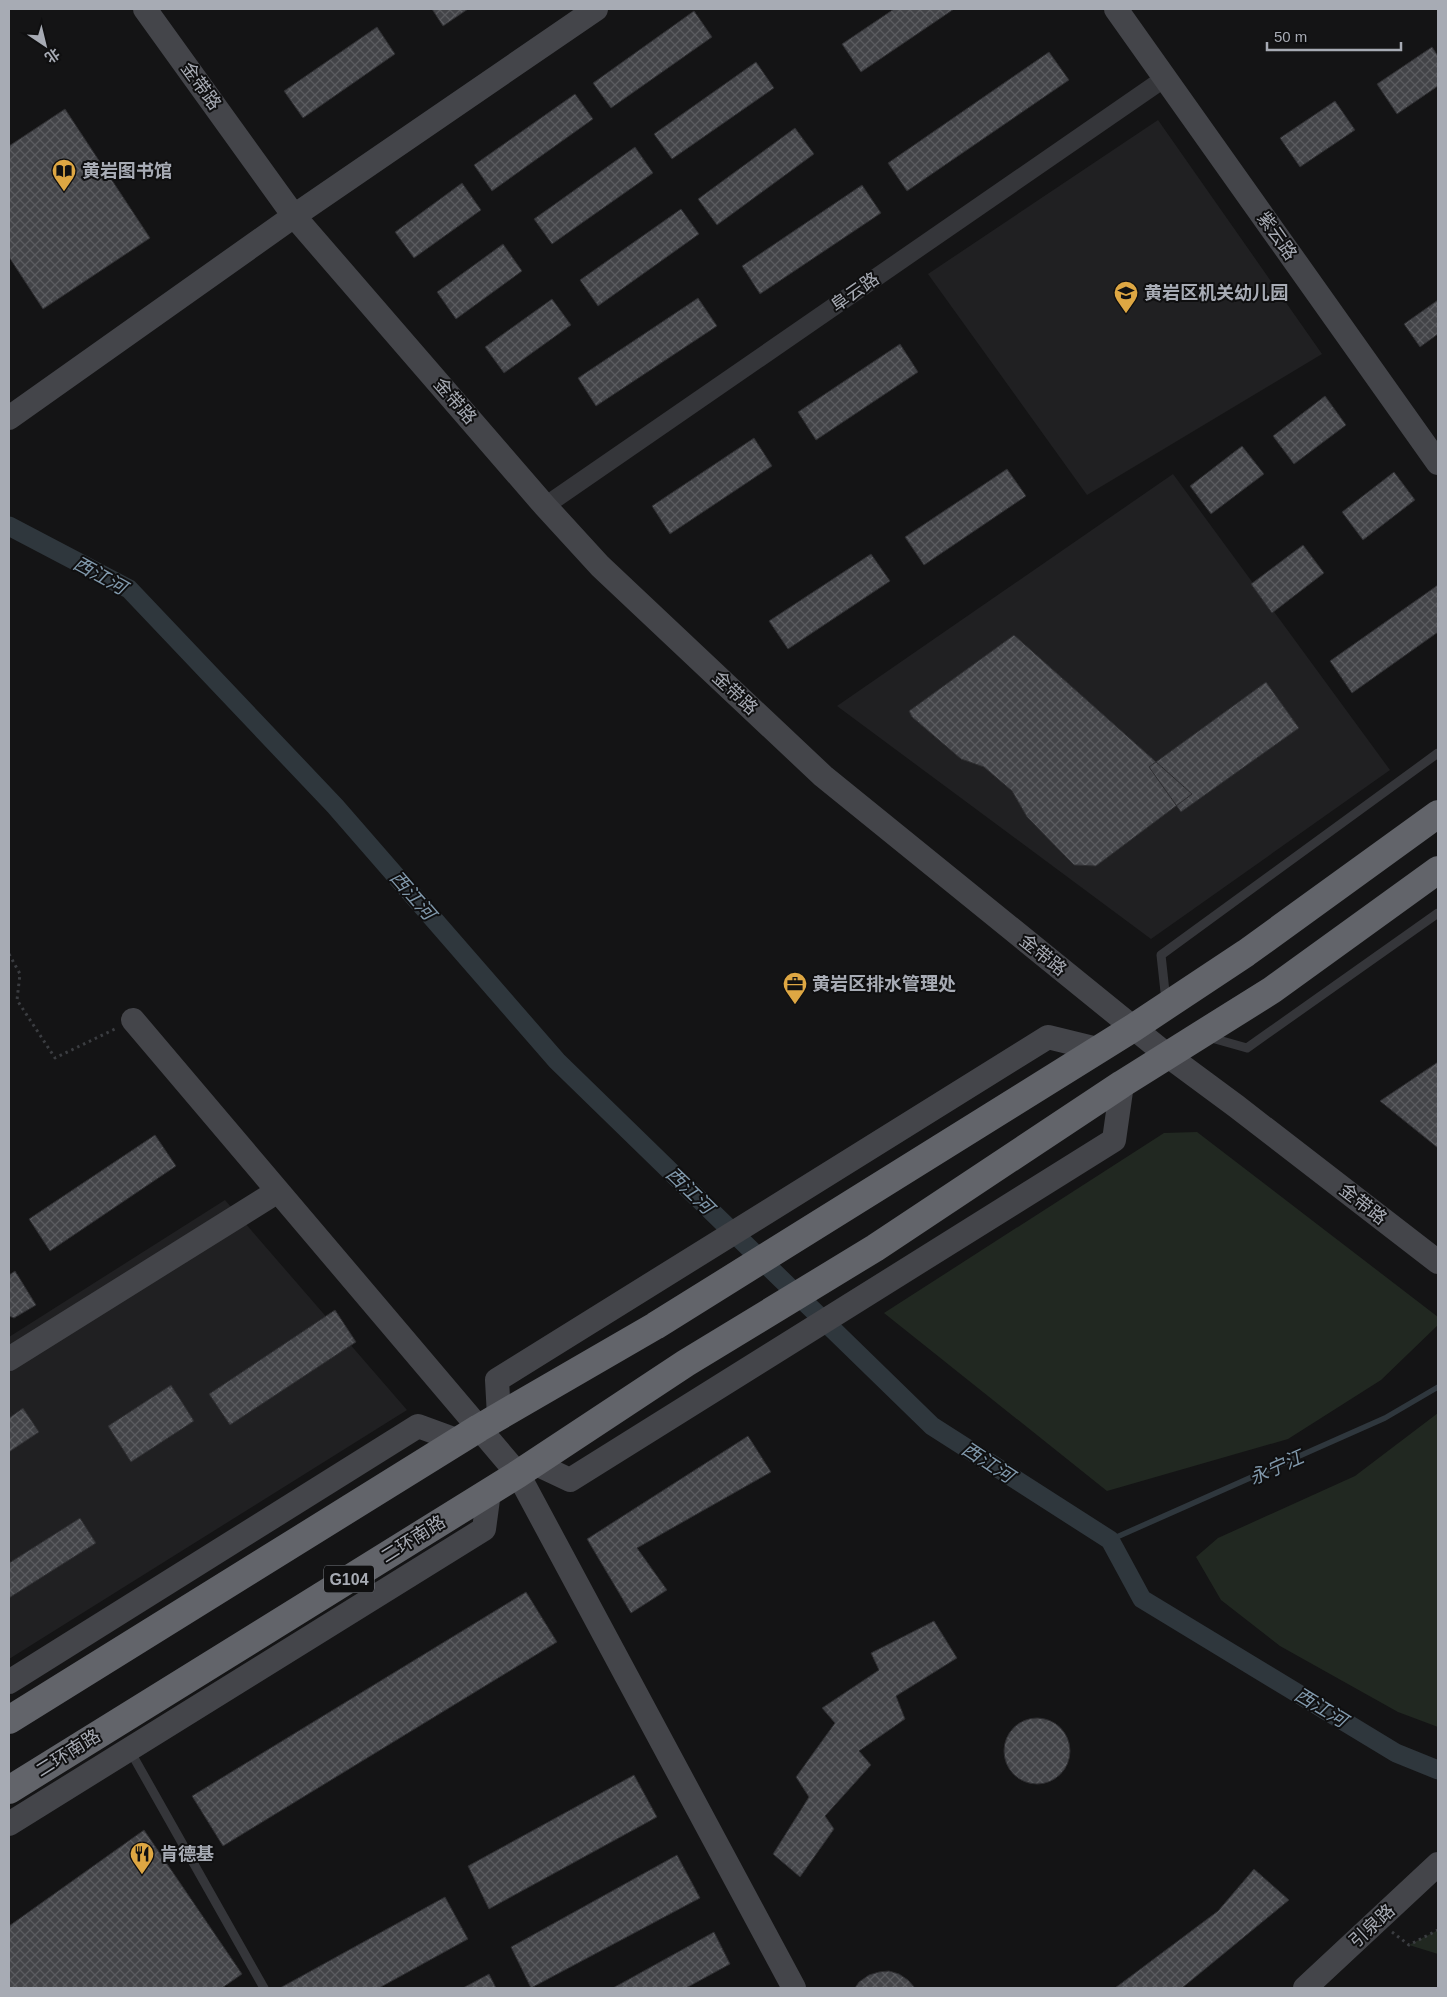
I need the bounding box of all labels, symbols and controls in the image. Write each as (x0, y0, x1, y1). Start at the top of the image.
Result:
north arrow (20, 20, 70, 70)
scale bar (1267, 20, 1401, 52)
text: 50 m (1274, 28, 1307, 45)
text: 北 (42, 45, 63, 66)
street label: 金带路 (177, 58, 225, 114)
library icon: 黄岩图书馆 (51, 158, 77, 192)
place label: 黄岩图书馆 (82, 161, 172, 181)
street label: 紫云路 (1253, 208, 1301, 264)
street label: 阜云路 (827, 268, 883, 316)
school or university icon: 黄岩区机关幼儿园 (1113, 280, 1139, 314)
place label: 黄岩区机关幼儿园 (1144, 283, 1288, 303)
street label: 金带路 (430, 374, 480, 428)
water label: 西江河 (70, 552, 133, 600)
street label: 金带路 (708, 667, 762, 719)
water label: 西江河 (386, 867, 442, 927)
street label: 金带路 (1016, 930, 1070, 980)
office icon: 黄岩区排水管理处 (782, 971, 808, 1005)
place label: 黄岩区排水管理处 (812, 974, 956, 994)
water label: 西江河 (662, 1163, 720, 1220)
street label: 金带路 (1336, 1179, 1390, 1229)
water label: 西江河 (958, 1438, 1021, 1489)
water label: 永宁江 (1246, 1445, 1308, 1489)
street label: 二环南路 (377, 1511, 449, 1567)
road number: G104 (324, 1566, 374, 1592)
water label: 西江河 (1291, 1684, 1354, 1733)
street label: 二环南路 (32, 1725, 104, 1781)
restaurant icon: 肯德基 (129, 1841, 155, 1875)
place label: 肯德基 (160, 1844, 214, 1864)
street label: 引泉路 (1345, 1900, 1399, 1952)

